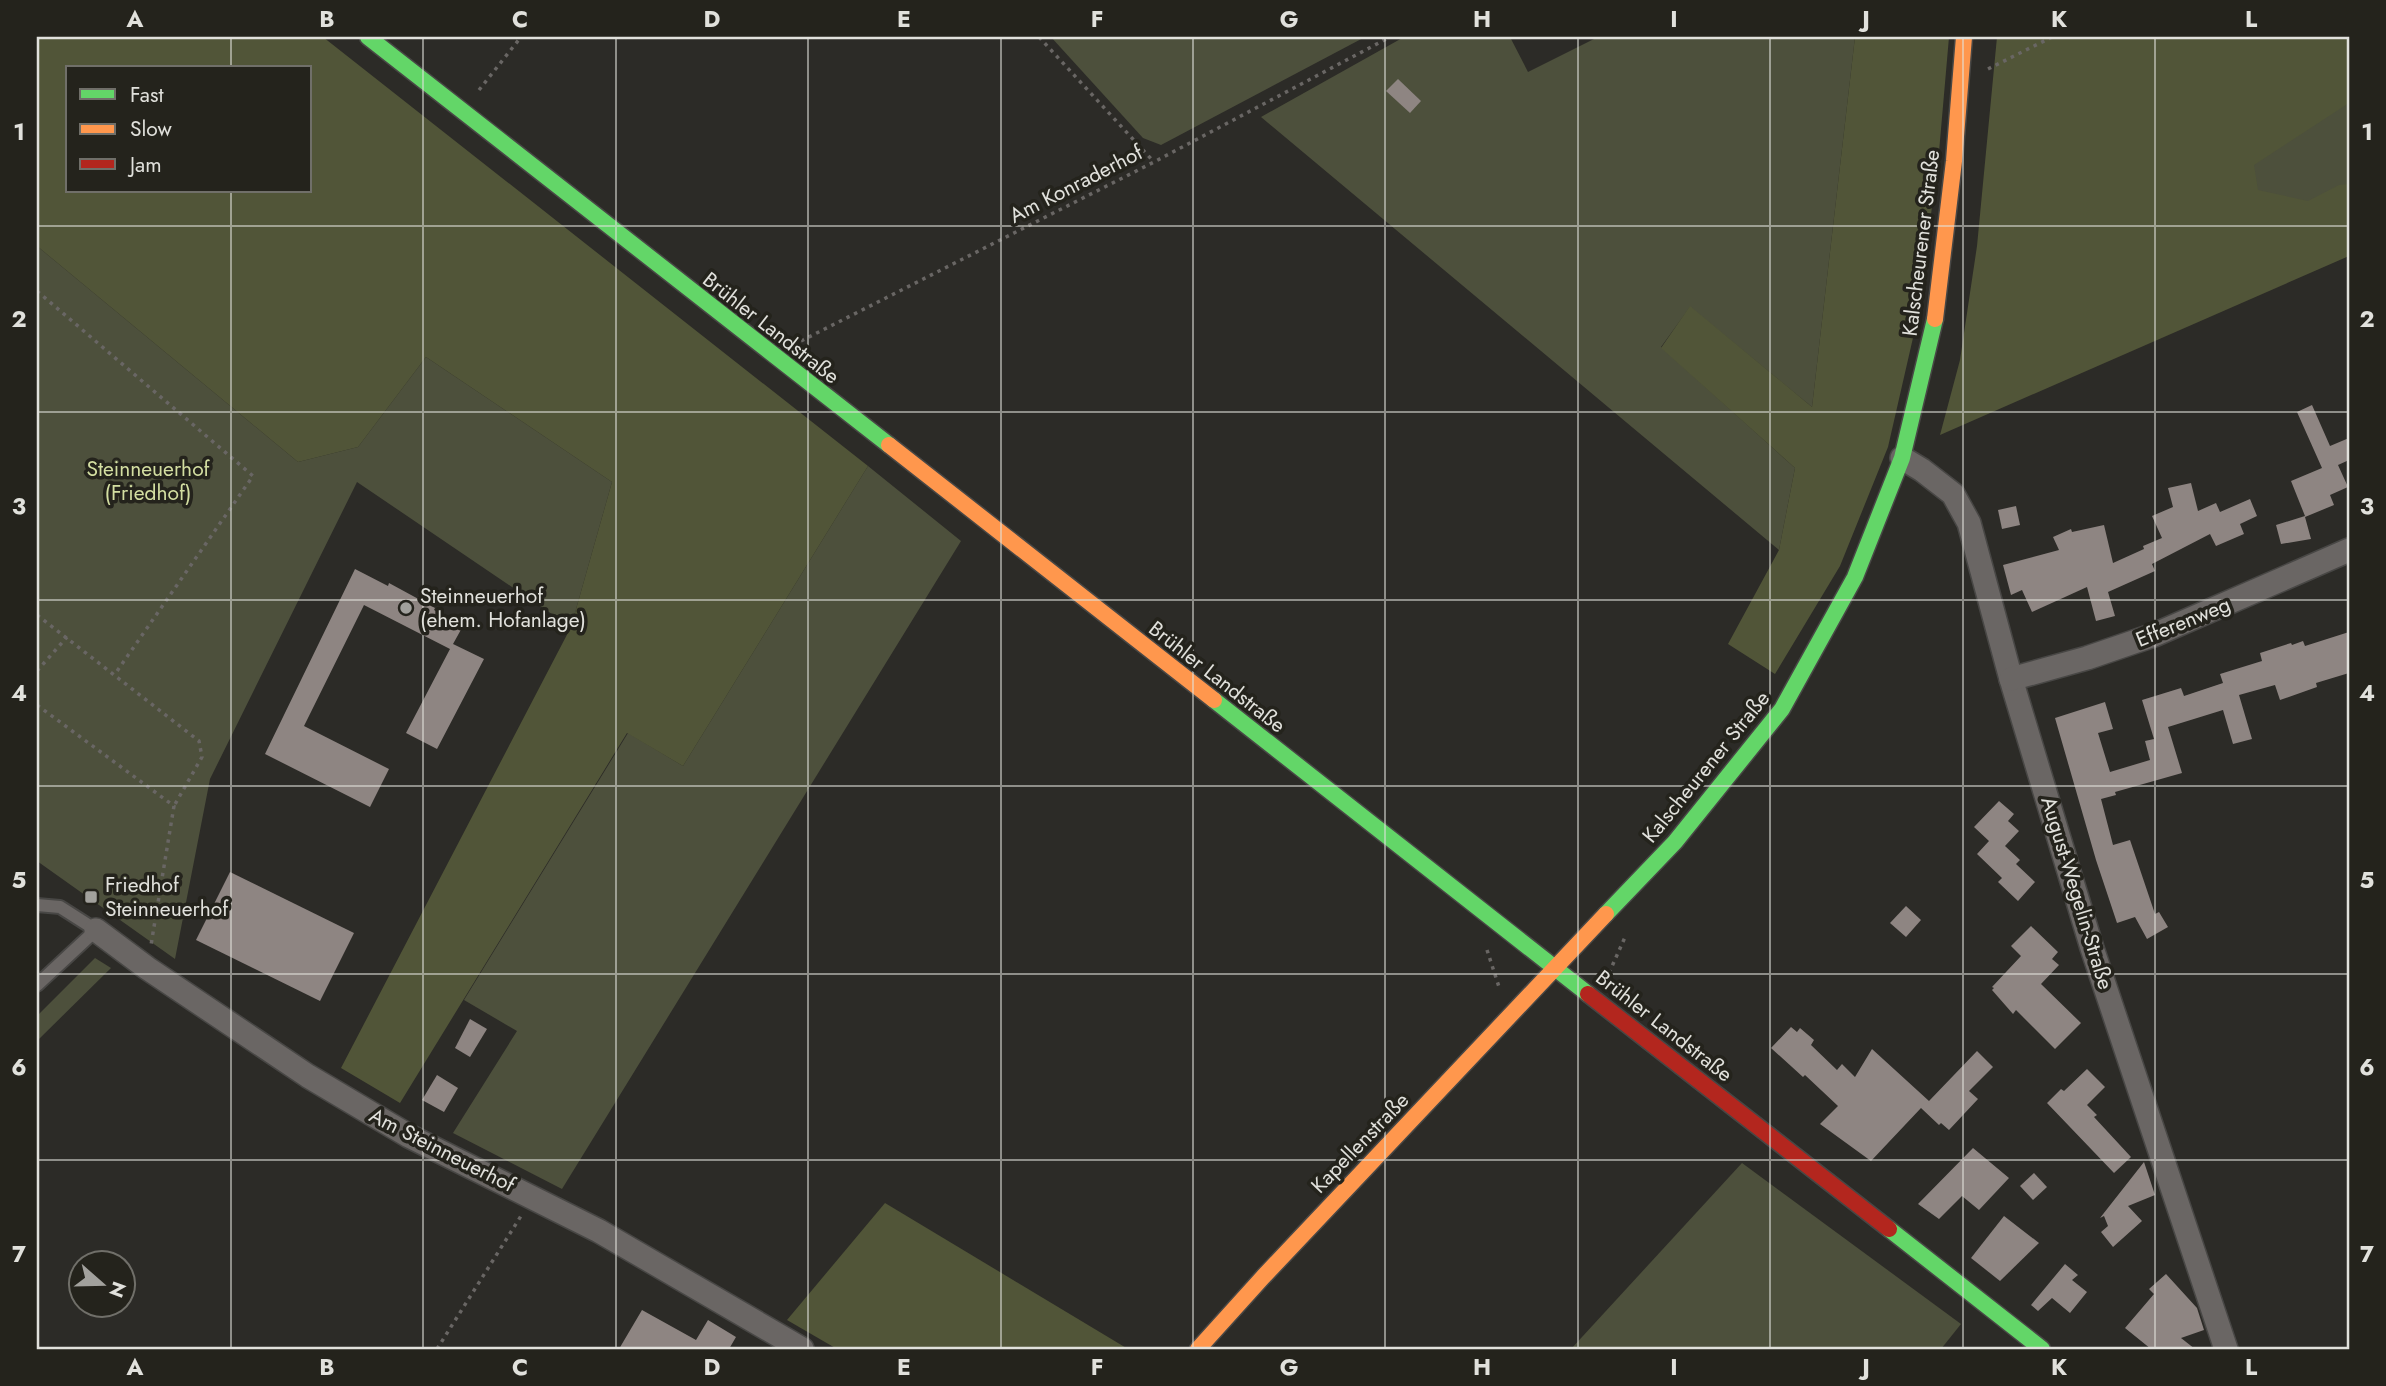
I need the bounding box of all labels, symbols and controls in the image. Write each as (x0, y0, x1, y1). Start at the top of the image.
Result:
text: A (126, 2, 144, 36)
text: B (319, 2, 335, 36)
text: C (512, 2, 528, 36)
text: D (704, 2, 721, 36)
text: E (897, 2, 911, 36)
text: F (1091, 2, 1103, 36)
text: G (1280, 2, 1298, 36)
text: H (1473, 2, 1491, 36)
text: I (1670, 2, 1678, 36)
text: J (1858, 2, 1870, 36)
text: K (2051, 2, 2068, 36)
text: L (2245, 2, 2258, 36)
legend (66, 66, 312, 192)
text: Fast (130, 80, 163, 110)
text: Slow (130, 114, 172, 144)
text: 1 (13, 115, 25, 149)
text: 1 (2361, 115, 2373, 149)
street label: Am Konraderhof (1004, 137, 1149, 231)
street label: Kalscheurener Straße (1895, 148, 1947, 338)
text: Jam (127, 150, 162, 180)
street label: Brühler Landstraße (696, 265, 846, 391)
text: 2 (11, 302, 27, 336)
text: 2 (2359, 302, 2375, 336)
park label: Steinneuerhof (Friedhof) (86, 454, 211, 508)
text: 3 (12, 489, 26, 523)
text: 3 (2360, 489, 2374, 523)
place label: Steinneuerhof (ehem. Hofanlage) (420, 581, 586, 635)
street label: Efferenweg (2131, 589, 2235, 655)
marker: Steinneuerhof (ehem. Hofanlage) (398, 600, 414, 616)
street label: Brühler Landstraße (1142, 614, 1292, 740)
text: 4 (11, 676, 27, 710)
text: 4 (2359, 676, 2375, 710)
street label: Kalscheurener Straße (1635, 684, 1777, 849)
street label: August-Wegelin-Straße (2033, 793, 2121, 993)
text: 5 (12, 863, 26, 897)
text: 5 (2360, 863, 2374, 897)
place label: Friedhof Steinneuerhof (105, 870, 229, 924)
marker: Friedhof Steinneuerhof (83, 889, 99, 905)
street label: Brühler Landstraße (1589, 963, 1739, 1089)
text: 6 (11, 1050, 27, 1084)
text: 6 (2359, 1050, 2375, 1084)
street label: Kapellenstraße (1304, 1086, 1416, 1200)
street label: Am Steinneuerhof (364, 1100, 521, 1200)
text: 7 (12, 1237, 26, 1271)
text: 7 (2360, 1237, 2374, 1271)
north arrow (66, 1250, 136, 1320)
text: N (102, 1278, 133, 1301)
text: A (126, 1350, 144, 1384)
text: B (319, 1350, 335, 1384)
text: C (512, 1350, 528, 1384)
text: D (704, 1350, 721, 1384)
text: E (897, 1350, 911, 1384)
text: F (1091, 1350, 1103, 1384)
text: G (1280, 1350, 1298, 1384)
text: H (1473, 1350, 1491, 1384)
text: I (1670, 1350, 1678, 1384)
text: J (1858, 1350, 1870, 1384)
text: K (2051, 1350, 2068, 1384)
text: L (2245, 1350, 2258, 1384)

